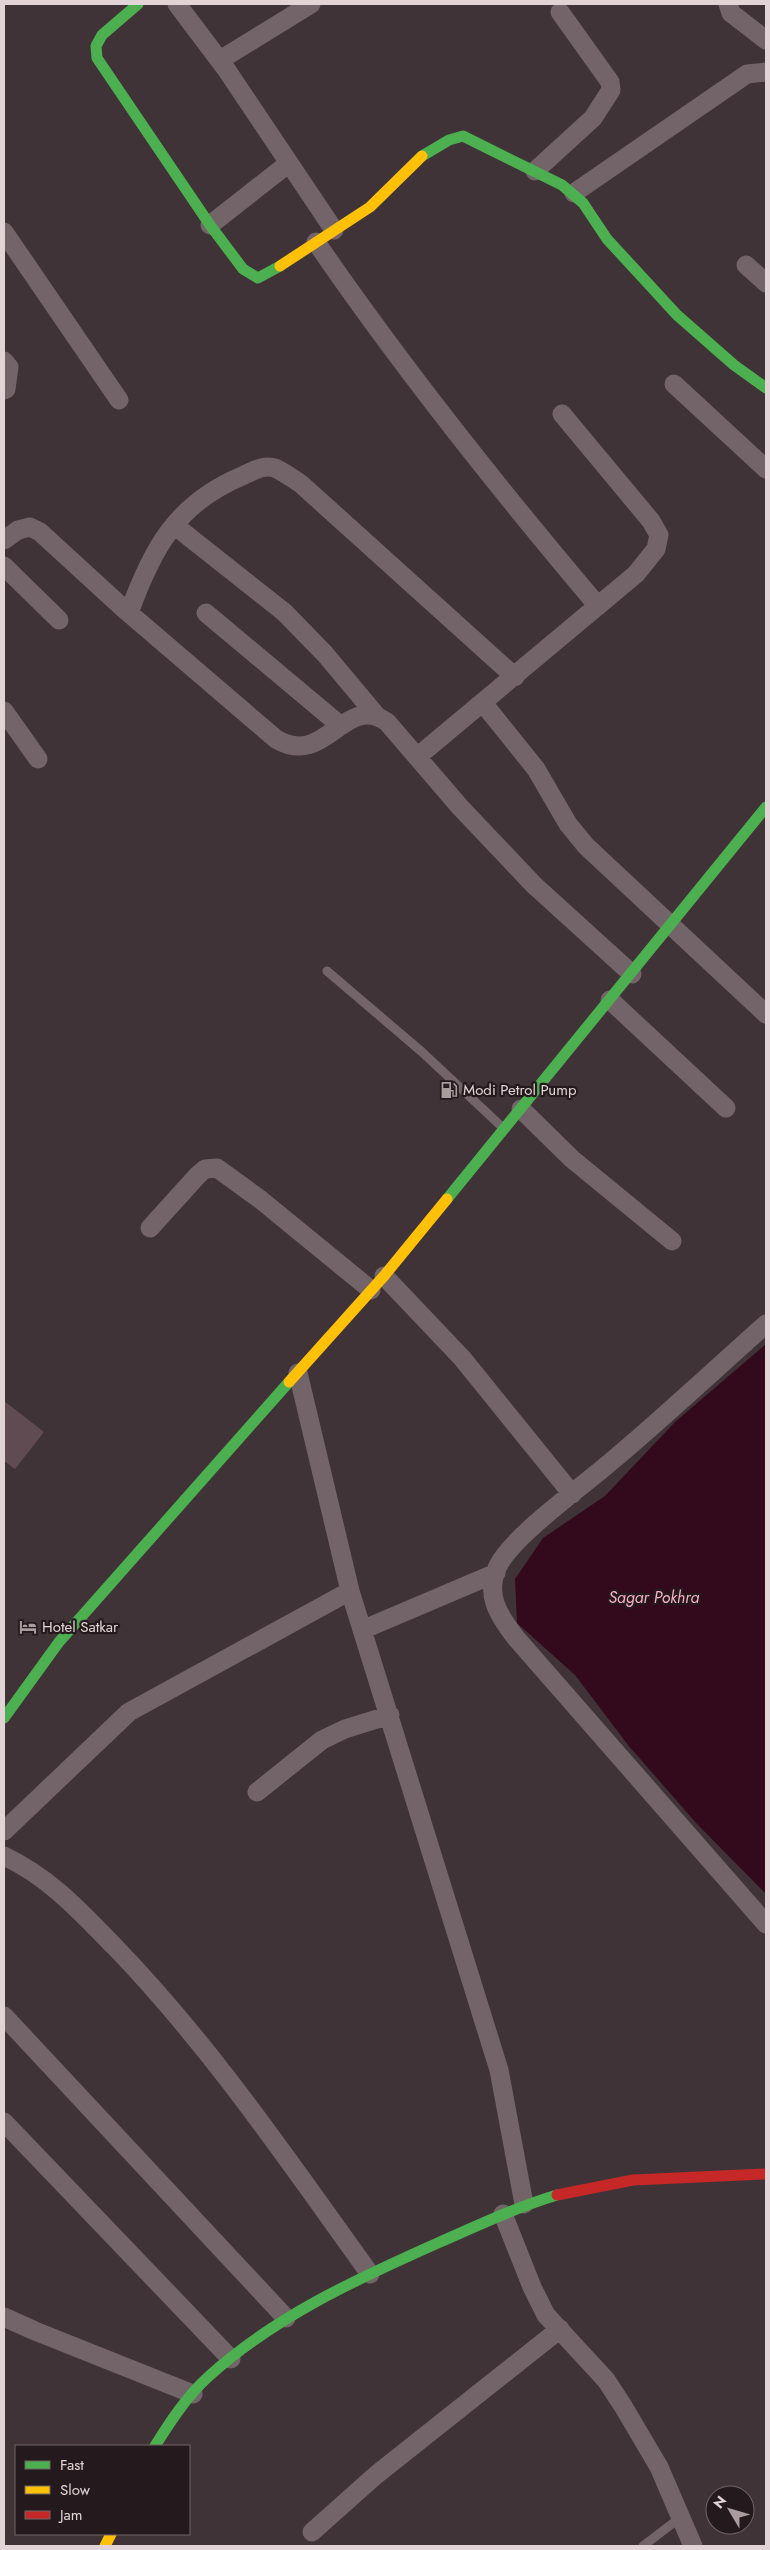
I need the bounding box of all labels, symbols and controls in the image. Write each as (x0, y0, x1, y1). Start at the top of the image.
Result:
place label: Modi Petrol Pump (463, 1079, 577, 1101)
fuel station icon: Modi Petrol Pump (439, 1080, 459, 1100)
water label: Sagar Pokhra (609, 1586, 700, 1609)
place label: Hotel Satkar (42, 1616, 119, 1638)
hotel icon: Hotel Satkar (18, 1617, 38, 1637)
legend (15, 2445, 190, 2535)
text: Fast (60, 2454, 84, 2476)
text: Slow (60, 2479, 91, 2501)
north arrow (705, 2485, 755, 2535)
text: N (708, 2491, 731, 2513)
text: Jam (58, 2504, 83, 2526)

